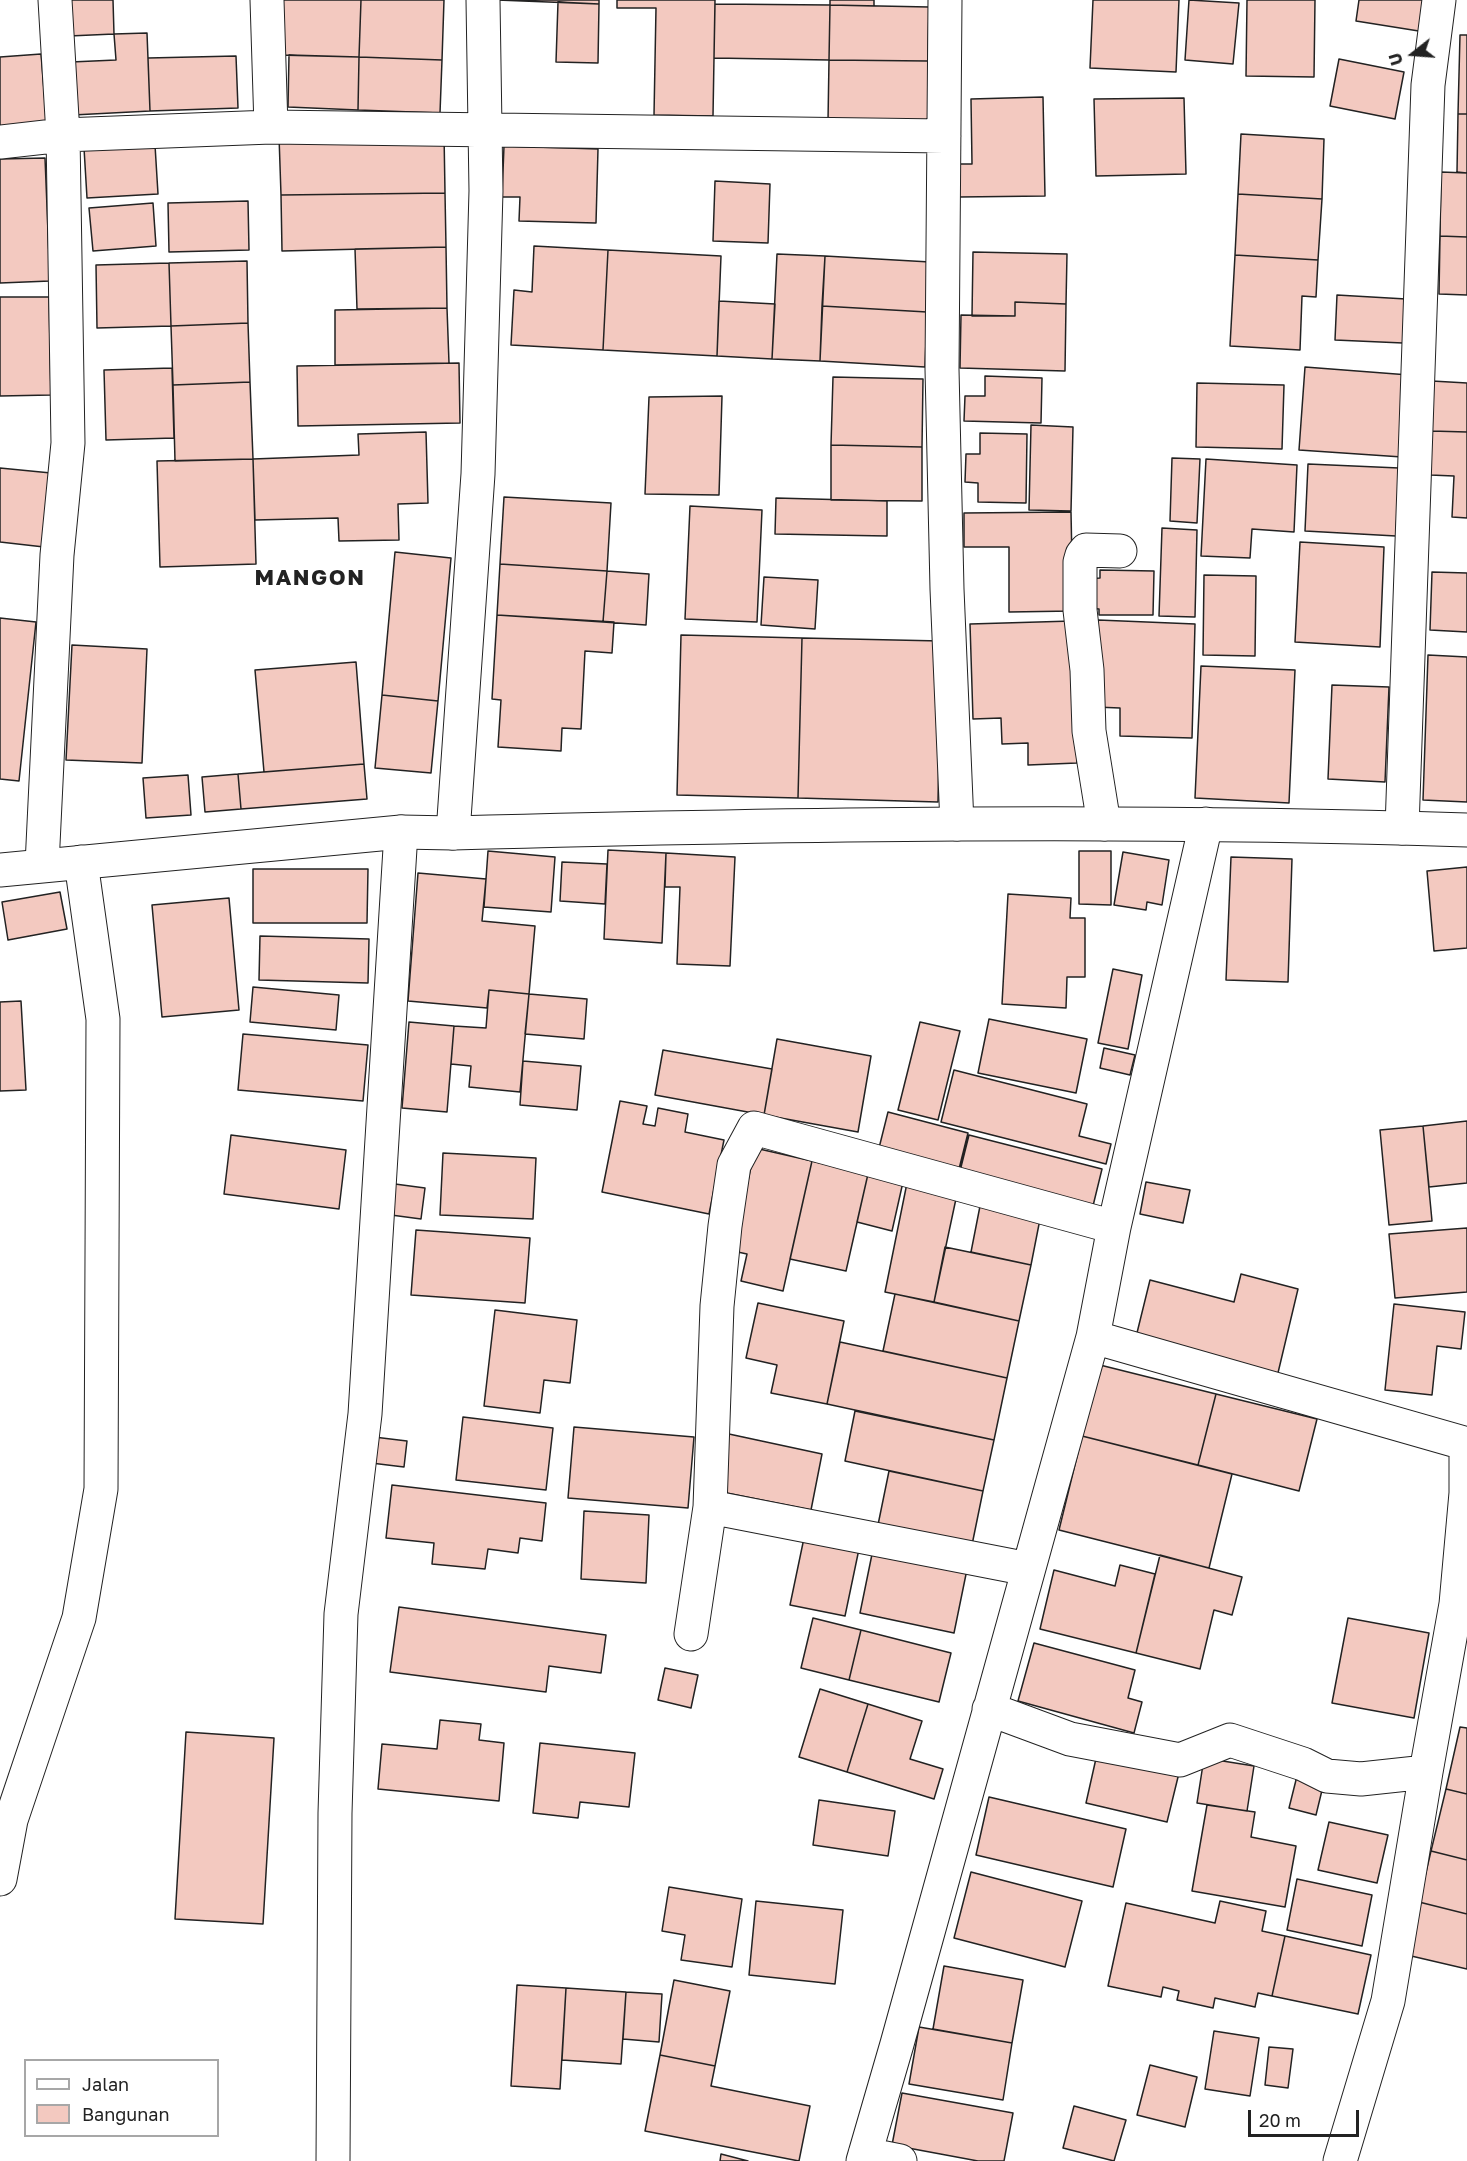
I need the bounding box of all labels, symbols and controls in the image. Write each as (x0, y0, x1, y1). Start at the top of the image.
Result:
north arrow (1383, 24, 1443, 84)
text: U (1385, 51, 1407, 68)
district label: MANGON (255, 565, 365, 591)
legend (24, 2059, 219, 2137)
text: Jalan (82, 2073, 129, 2095)
scale bar (1251, 2098, 1362, 2136)
text: Bangunan (82, 2103, 170, 2125)
text: 20 m (1259, 2109, 1301, 2131)

